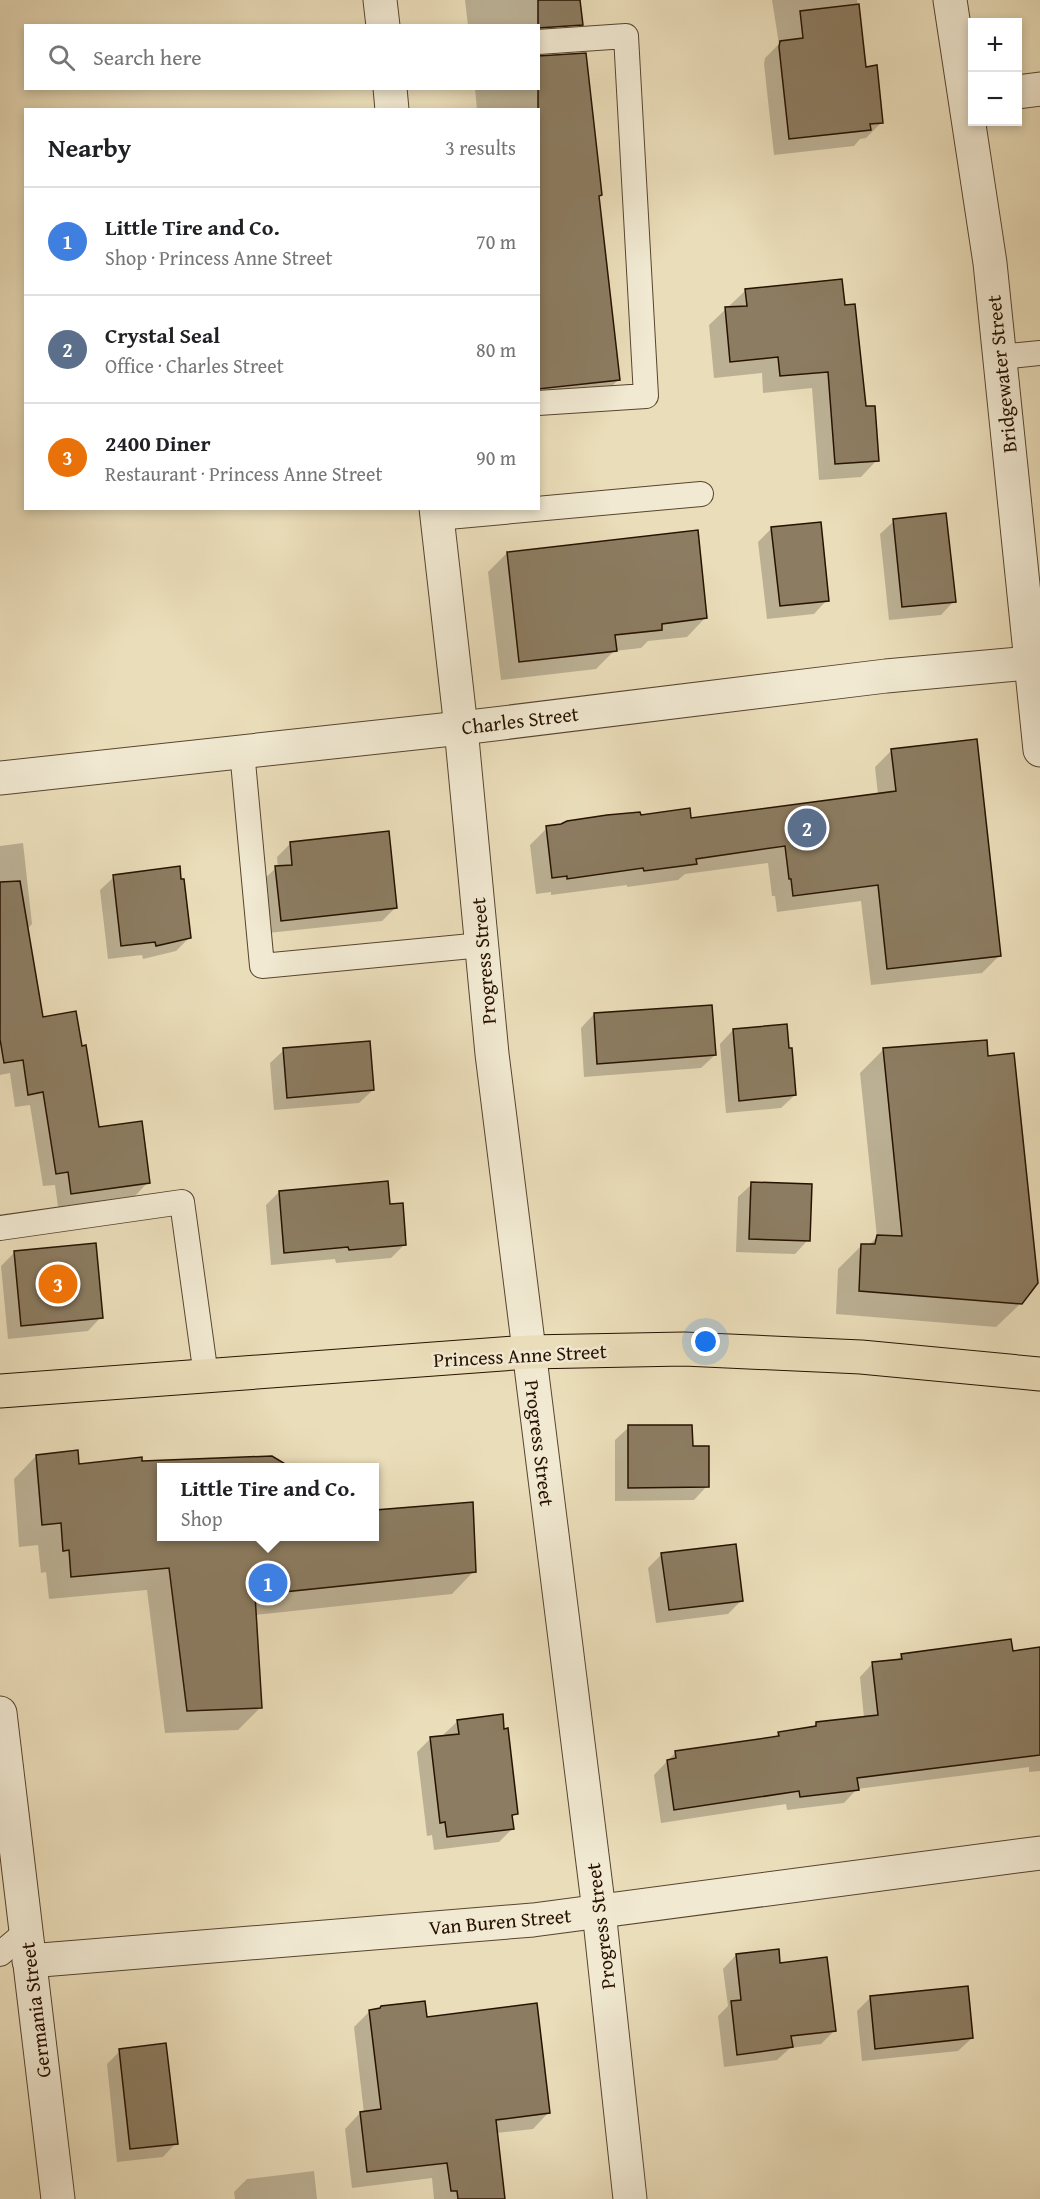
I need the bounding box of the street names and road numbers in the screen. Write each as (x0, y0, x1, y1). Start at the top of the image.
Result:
street label: Bridgewater Street (978, 294, 1024, 454)
street label: Charles Street (460, 698, 580, 742)
street label: Progress Street (463, 896, 503, 1026)
street label: Princess Anne Street (433, 1336, 607, 1374)
street label: Progress Street (518, 1378, 562, 1508)
street label: Progress Street (578, 1861, 622, 1991)
street label: Van Buren Street (428, 1900, 572, 1942)
street label: Germania Street (12, 1940, 58, 2080)

